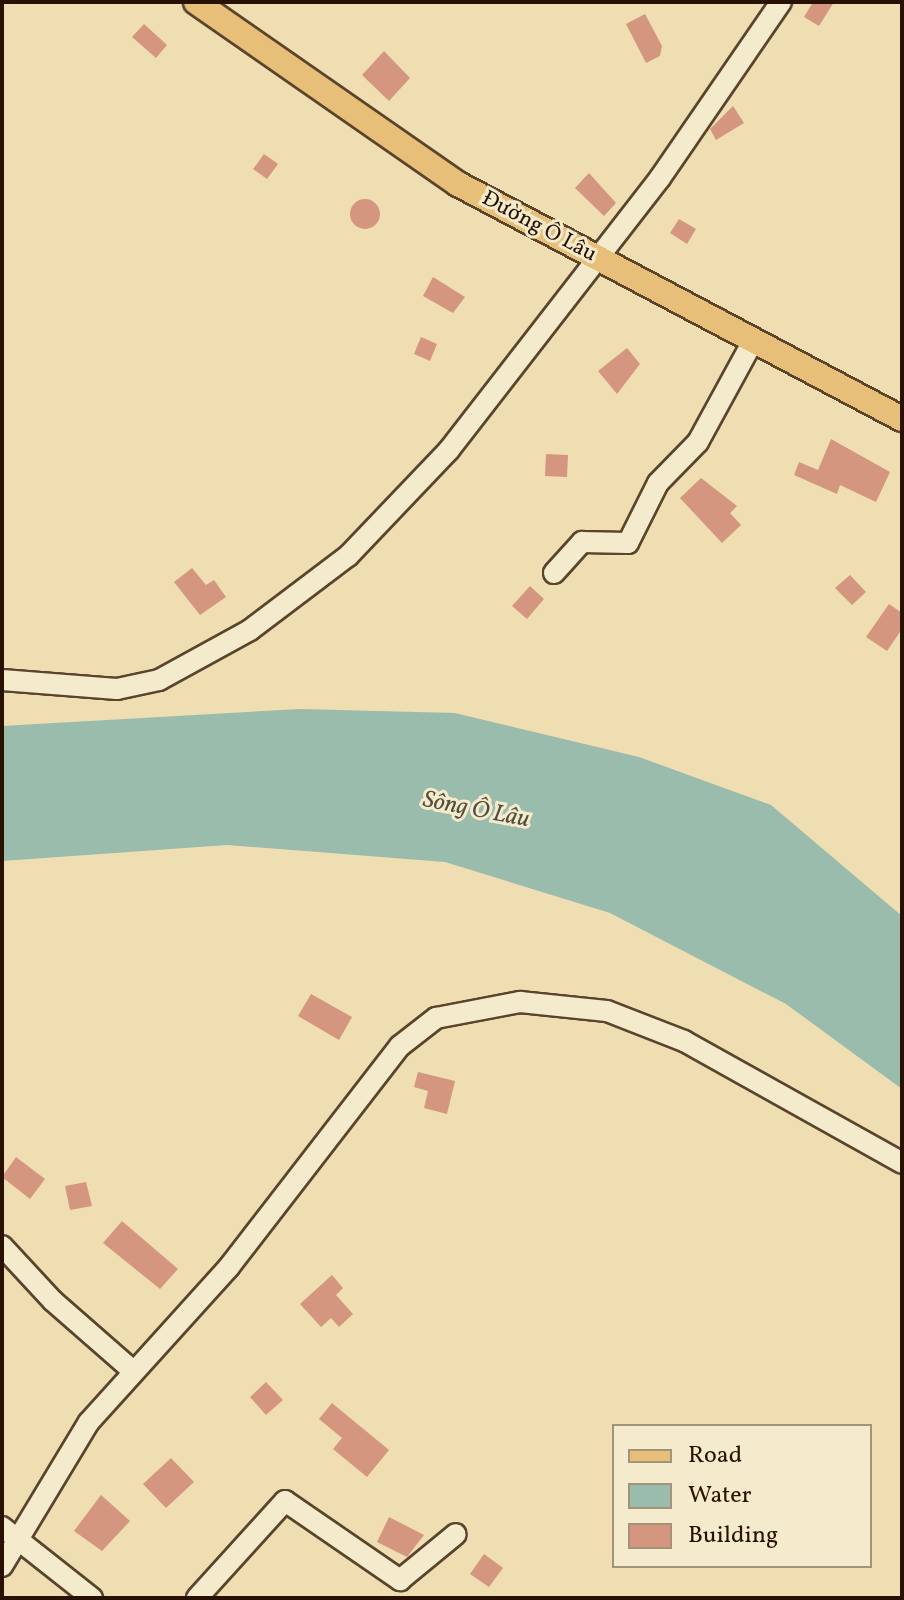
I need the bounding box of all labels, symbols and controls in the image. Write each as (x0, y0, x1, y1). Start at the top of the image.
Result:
street label: Đường Ô Lâu (477, 186, 601, 268)
water label: Sông Ô Lâu (420, 787, 532, 835)
legend (612, 1424, 872, 1568)
text: Road (688, 1439, 742, 1473)
text: Water (688, 1479, 752, 1513)
text: Building (688, 1519, 778, 1553)

